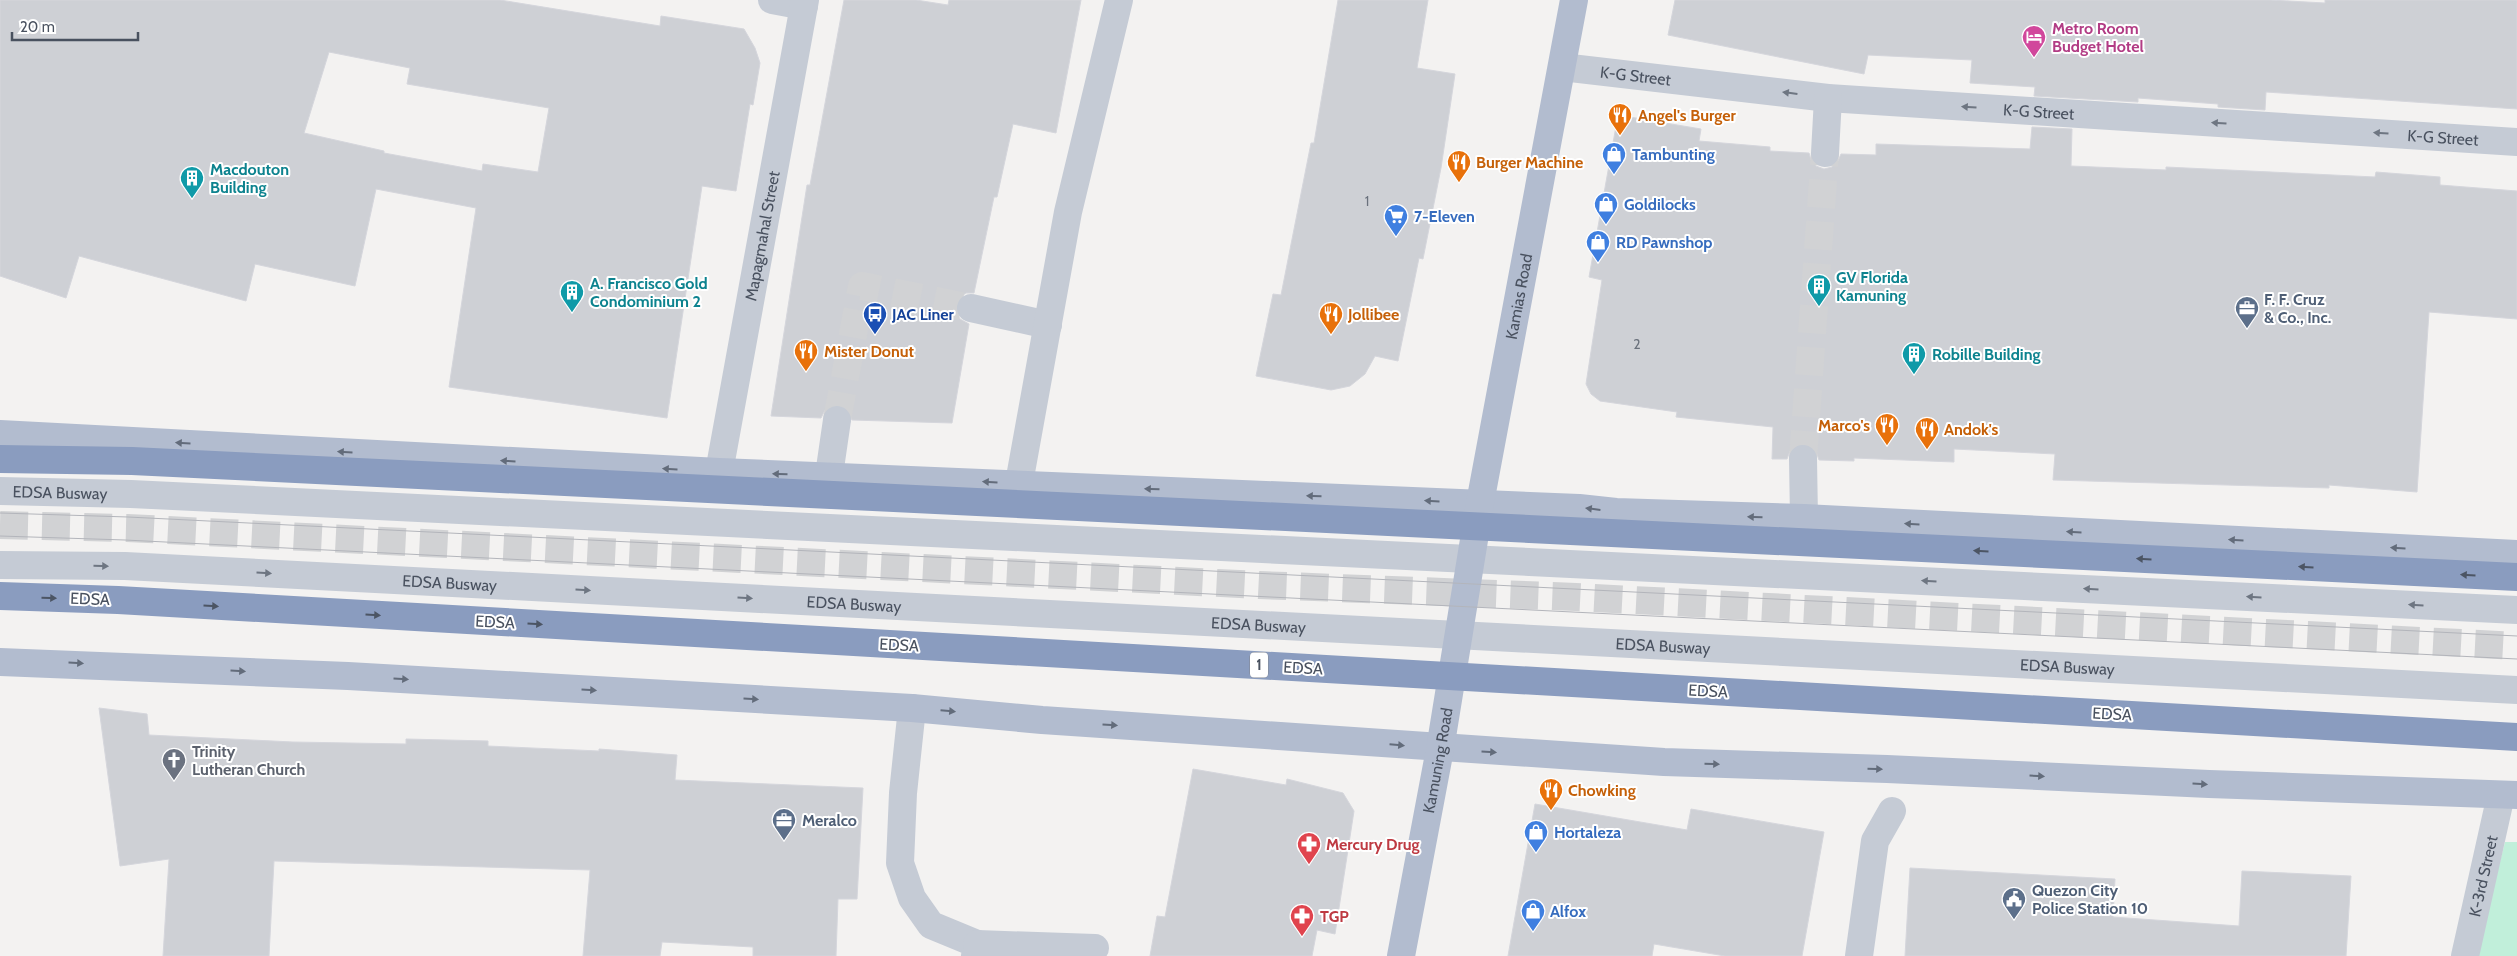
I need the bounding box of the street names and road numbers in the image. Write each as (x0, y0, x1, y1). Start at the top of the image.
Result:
street label: K-G Street (1599, 62, 1673, 89)
street label: K-G Street (2003, 100, 2076, 123)
street label: K-G Street (2407, 126, 2480, 149)
street label: Mapagmahal Street (741, 169, 783, 302)
street label: Kamias Road (1501, 252, 1536, 341)
street label: EDSA Busway (12, 482, 108, 503)
street label: EDSA Busway (402, 571, 497, 595)
street label: EDSA (70, 589, 110, 609)
street label: EDSA Busway (806, 592, 902, 616)
street label: EDSA (475, 611, 515, 633)
street label: EDSA Busway (1211, 613, 1306, 637)
street label: EDSA (879, 634, 919, 656)
street label: EDSA Busway (1615, 634, 1711, 658)
road number: 1 (1250, 652, 1268, 678)
street label: EDSA Busway (2020, 655, 2115, 679)
street label: EDSA (1283, 657, 1323, 679)
street label: EDSA (1688, 680, 1728, 702)
street label: EDSA (2092, 703, 2132, 725)
street label: Kamuning Road (1419, 706, 1456, 815)
street label: K-3rd Street (2465, 833, 2501, 918)

